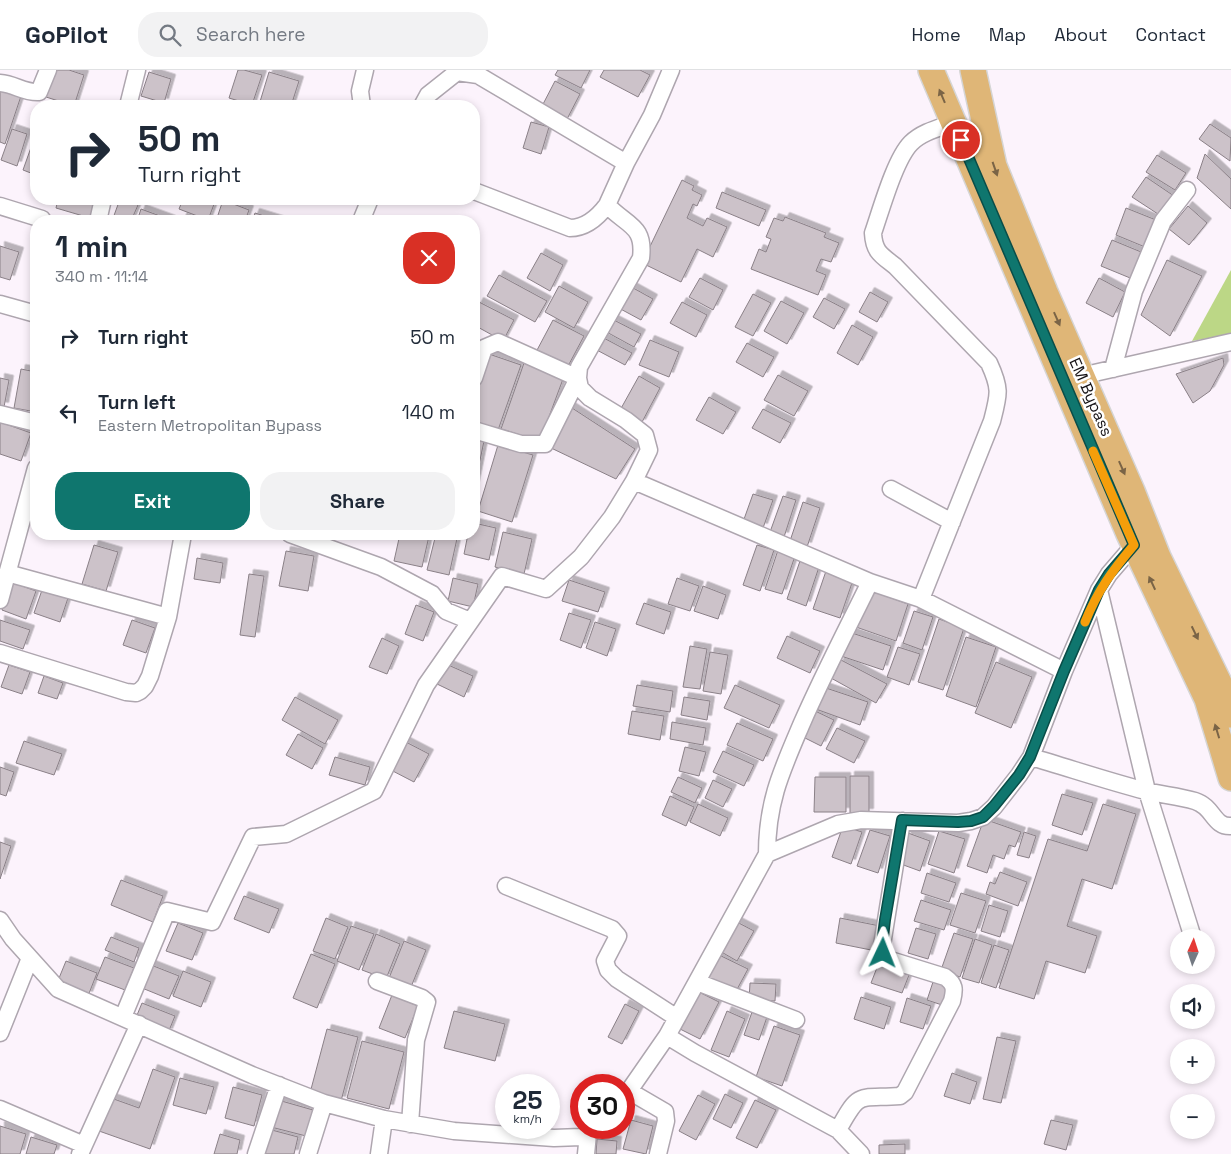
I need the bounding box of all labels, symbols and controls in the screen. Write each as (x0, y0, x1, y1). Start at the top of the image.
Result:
search box (138, 12, 488, 57)
text: GoPilot (25, 19, 108, 50)
icon: search (156, 21, 184, 49)
text: Search here (196, 22, 306, 47)
text: Home (912, 23, 961, 46)
text: Map (989, 23, 1026, 46)
text: About (1054, 23, 1108, 46)
text: Contact (1136, 23, 1206, 46)
one-way arrow (937, 89, 945, 103)
text: 50 m (138, 117, 220, 161)
pin (940, 119, 982, 161)
icon: right (55, 120, 120, 185)
icon: arrive (947, 126, 975, 154)
text: Turn right (138, 160, 241, 188)
one-way arrow (992, 162, 1000, 177)
text: 1 min (55, 227, 128, 266)
button: close (403, 232, 455, 284)
text: 340 m · 11:14 (55, 266, 148, 287)
one-way arrow (1053, 312, 1061, 326)
icon: right (55, 324, 83, 352)
text: Turn right (98, 325, 188, 350)
text: 50 m (410, 325, 455, 350)
street label: EM Bypass (1064, 355, 1118, 439)
text: Turn left (98, 390, 176, 415)
icon: left (55, 399, 83, 427)
text: 140 m (402, 400, 455, 425)
text: Eastern Metropolitan Bypass (98, 415, 322, 436)
one-way arrow (1118, 461, 1126, 475)
button: Exit (55, 472, 250, 530)
button: Share (260, 472, 455, 530)
one-way arrow (1147, 576, 1155, 590)
one-way arrow (1191, 626, 1199, 640)
one-way arrow (1212, 724, 1220, 739)
position arrow (856, 926, 908, 978)
north arrow (1170, 929, 1215, 974)
map controls (1170, 929, 1215, 1139)
button: sound (1170, 984, 1215, 1029)
button: + (1170, 1039, 1215, 1084)
speed limit sign: 30 (570, 1074, 635, 1139)
text: 25 (513, 1084, 542, 1116)
button: − (1170, 1094, 1215, 1139)
text: km/h (513, 1111, 542, 1127)

